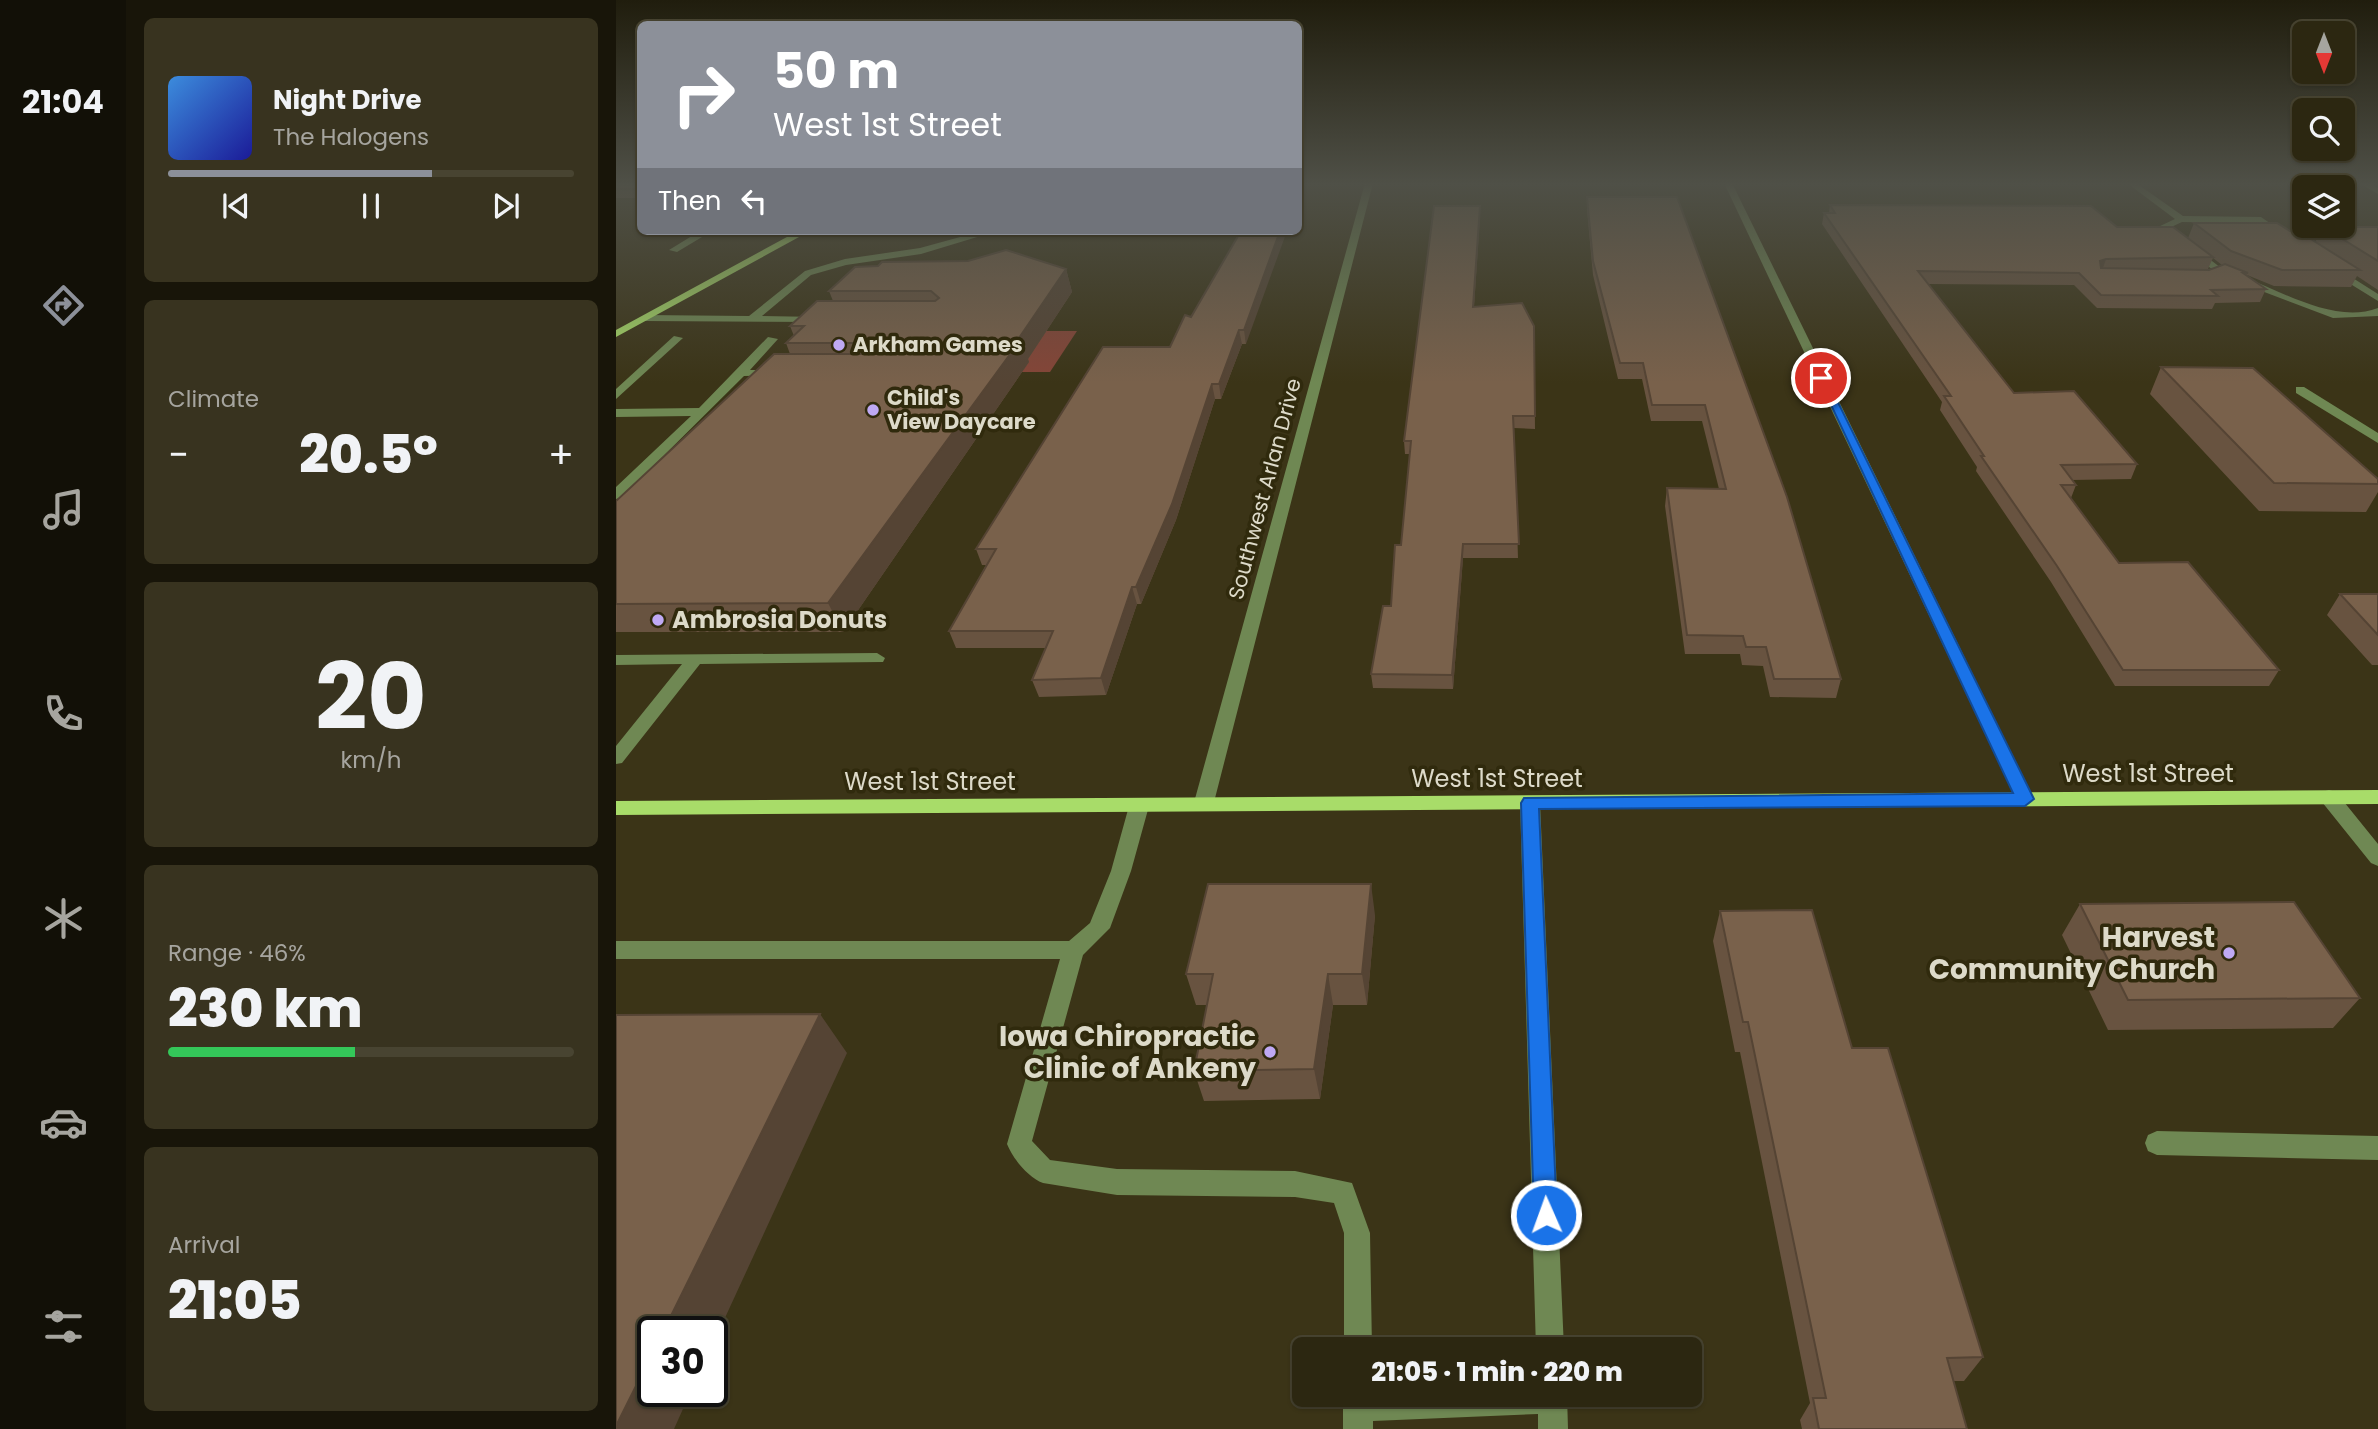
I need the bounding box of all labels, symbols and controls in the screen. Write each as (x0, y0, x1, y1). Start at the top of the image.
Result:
north arrow (2292, 21, 2356, 84)
map controls (2292, 21, 2355, 238)
text: 50 m (773, 37, 899, 105)
icon: right (658, 49, 749, 140)
text: 21:04 (22, 79, 104, 124)
text: Night Drive (273, 82, 421, 118)
button: search (2292, 98, 2355, 161)
text: West 1st Street (773, 102, 1002, 147)
text: The Halogens (273, 121, 429, 153)
button: layers (2292, 175, 2355, 238)
icon: left (735, 182, 773, 220)
text: Then (658, 183, 721, 219)
icon: previous (217, 187, 255, 225)
icon: pause (352, 187, 390, 225)
icon: next (487, 187, 525, 225)
icon: directions (39, 281, 88, 330)
place label: Arkham Games (853, 330, 1023, 359)
marker: Arkham Games (831, 337, 847, 353)
pin (1791, 348, 1851, 408)
icon: arrive (1802, 359, 1840, 397)
street label: Southwest Arlan Drive (1221, 375, 1308, 603)
text: Climate (168, 383, 259, 415)
place label: Child's View Daycare (887, 383, 1036, 436)
marker: Child's View Daycare (865, 402, 881, 418)
text: 20.5° (299, 418, 438, 491)
text: − (168, 428, 189, 481)
text: + (548, 428, 574, 481)
icon: music (39, 485, 88, 534)
place label: Ambrosia Donuts (672, 603, 887, 636)
marker: Ambrosia Donuts (650, 612, 666, 628)
text: 20 (315, 633, 427, 761)
icon: phone (39, 689, 88, 738)
text: km/h (340, 744, 402, 776)
street label: West 1st Street (2062, 757, 2234, 790)
street label: West 1st Street (1411, 762, 1583, 795)
street label: West 1st Street (844, 765, 1016, 798)
icon: climate (39, 894, 88, 943)
place label: Harvest Community Church (1929, 918, 2215, 989)
text: Range · 46% (168, 937, 306, 969)
marker: Harvest Community Church (2221, 945, 2237, 961)
text: 230 km (168, 972, 363, 1045)
place label: Iowa Chiropractic Clinic of Ankeny (999, 1017, 1256, 1088)
marker: Iowa Chiropractic Clinic of Ankeny (1262, 1044, 1278, 1060)
icon: car (39, 1098, 88, 1147)
position arrow (1509, 1178, 1583, 1252)
text: Arrival (168, 1229, 240, 1261)
text: 21:05 (168, 1264, 302, 1337)
icon: filters (39, 1302, 88, 1351)
speed limit sign: 30 (637, 1316, 728, 1407)
text: 21:05 · 1 min · 220 m (1371, 1354, 1623, 1390)

